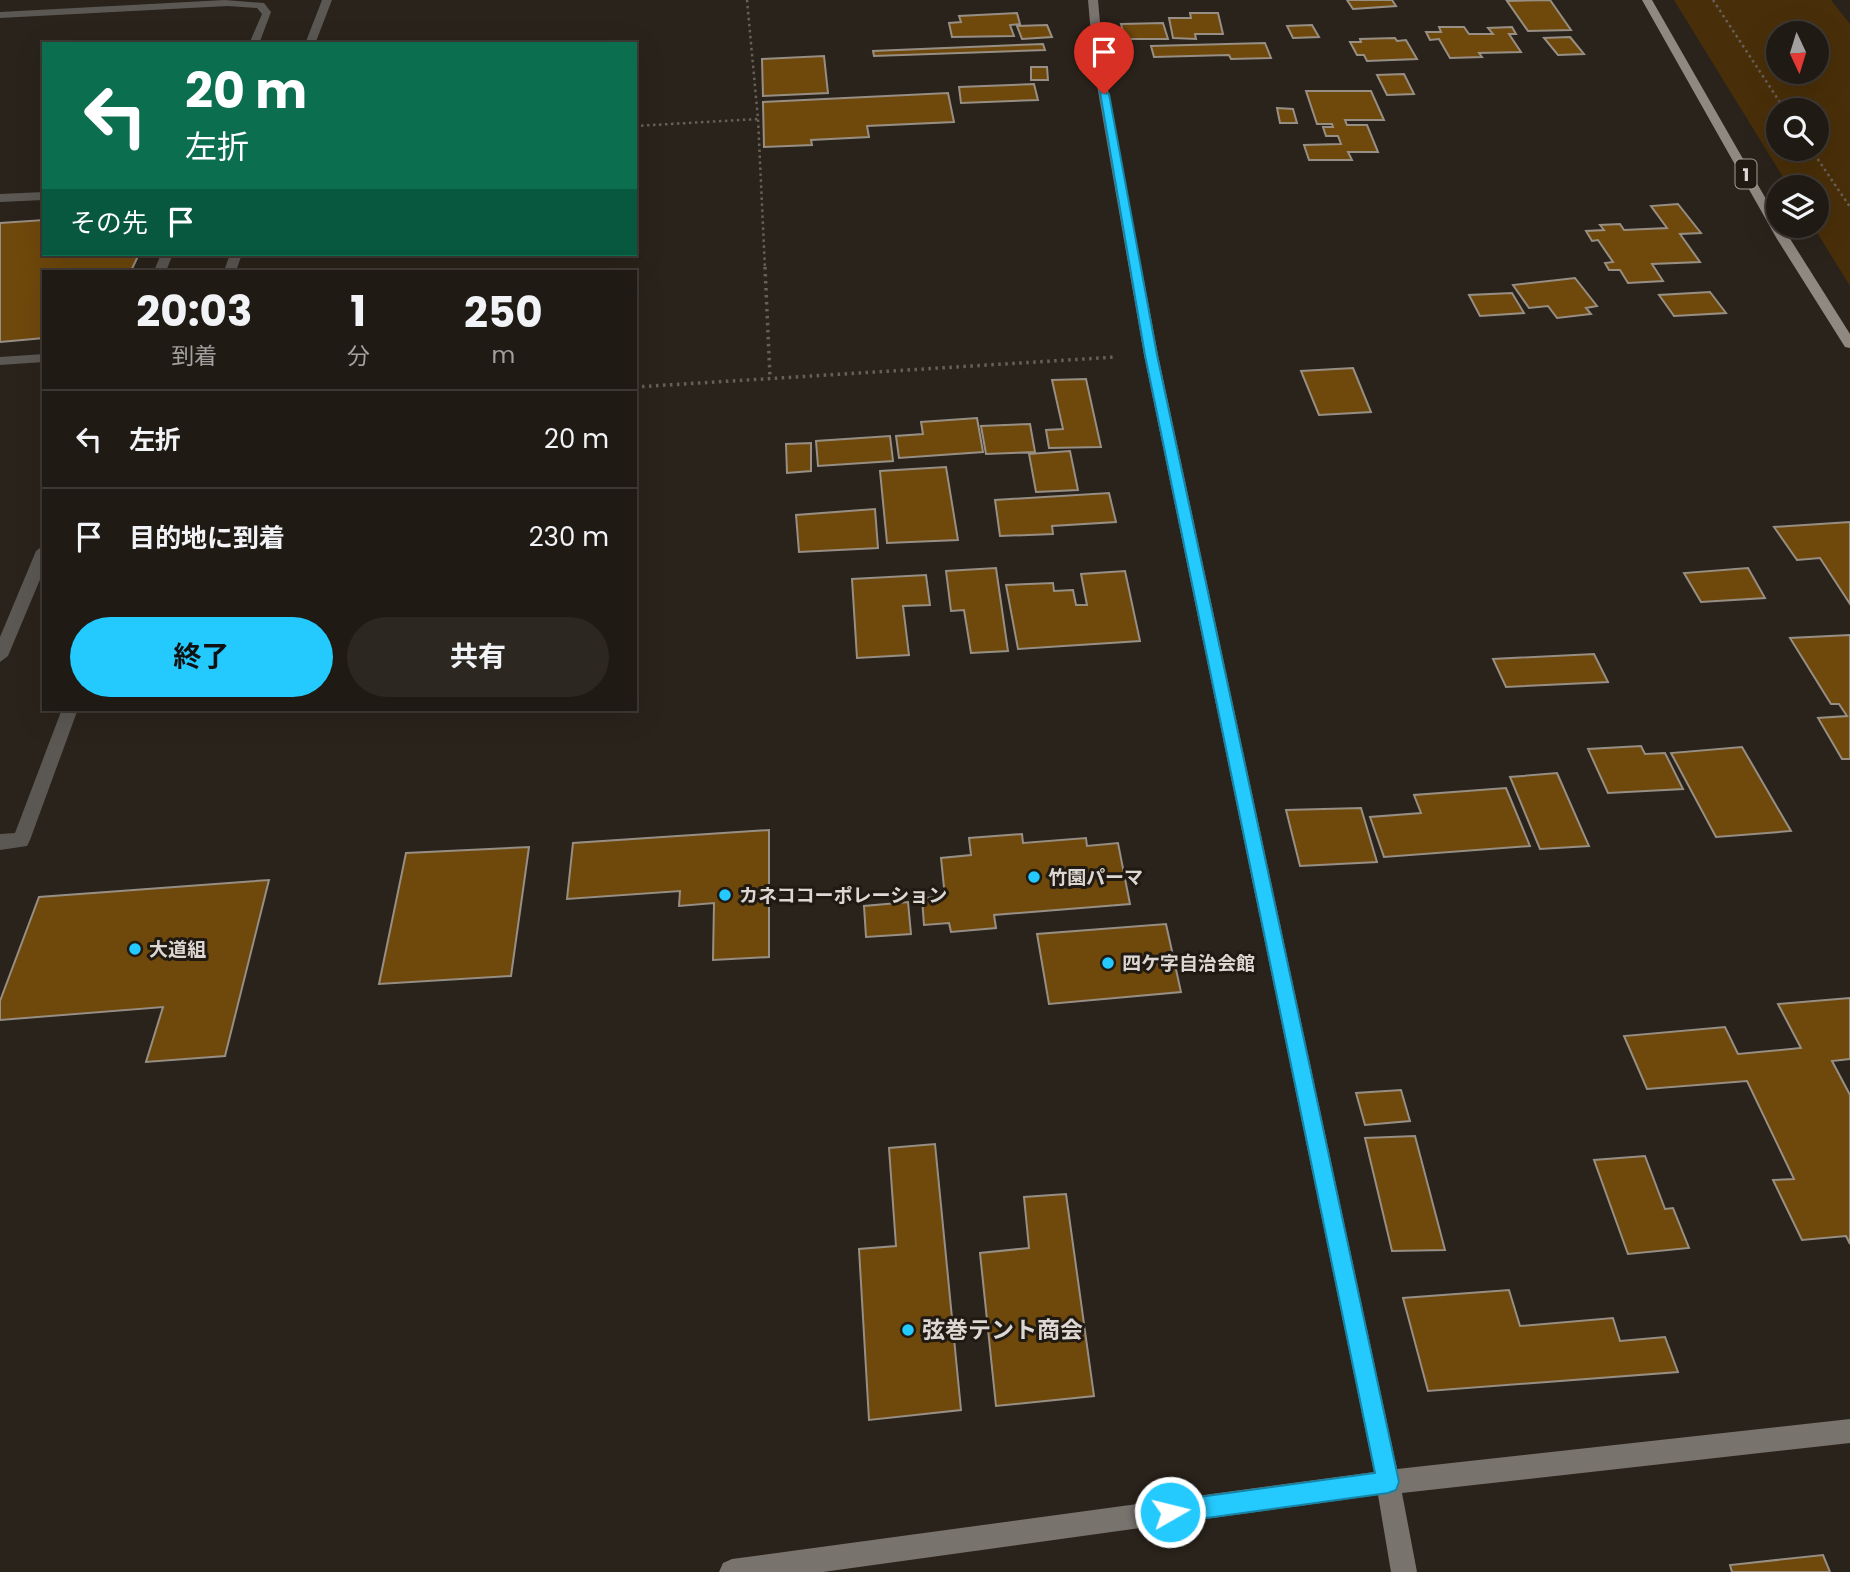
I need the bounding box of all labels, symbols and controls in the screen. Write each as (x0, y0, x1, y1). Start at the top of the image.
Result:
north arrow (1766, 21, 1829, 84)
map controls (1766, 21, 1829, 238)
pin (1074, 22, 1134, 94)
icon: arrive (1085, 33, 1123, 71)
text: 20 m (185, 57, 307, 125)
icon: left (70, 70, 161, 161)
button: search (1766, 98, 1829, 161)
text: 左折 (185, 124, 249, 169)
road number: 1 (1736, 160, 1756, 188)
button: layers (1766, 175, 1829, 238)
icon: arrive (162, 203, 200, 241)
text: その先 (70, 205, 148, 241)
text: 20:03 (136, 282, 252, 341)
text: 1 (350, 282, 366, 341)
text: 250 (464, 283, 543, 342)
text: m (491, 339, 515, 371)
text: 到着 (171, 340, 217, 372)
text: 分 (347, 340, 370, 372)
icon: left (70, 420, 108, 458)
text: 20 m (544, 421, 609, 457)
text: 左折 (129, 422, 181, 458)
icon: arrive (70, 518, 108, 556)
text: 230 m (529, 519, 609, 555)
text: 目的地に到着 (129, 520, 285, 556)
button: 終了 (70, 617, 333, 697)
button: 共有 (347, 617, 609, 697)
place label: 竹園パーマ (1048, 864, 1143, 891)
marker: 竹園パーマ (1026, 869, 1042, 885)
place label: カネココーポレーション (739, 882, 947, 909)
marker: カネココーポレーション (717, 887, 733, 903)
place label: 大道組 (149, 936, 206, 963)
marker: 大道組 (127, 941, 143, 957)
place label: 四ケ字自治会館 (1122, 950, 1255, 977)
marker: 四ケ字自治会館 (1100, 955, 1116, 971)
place label: 弦巻テント商会 (922, 1314, 1083, 1346)
marker: 弦巻テント商会 (900, 1322, 916, 1338)
position arrow (1133, 1475, 1207, 1549)

